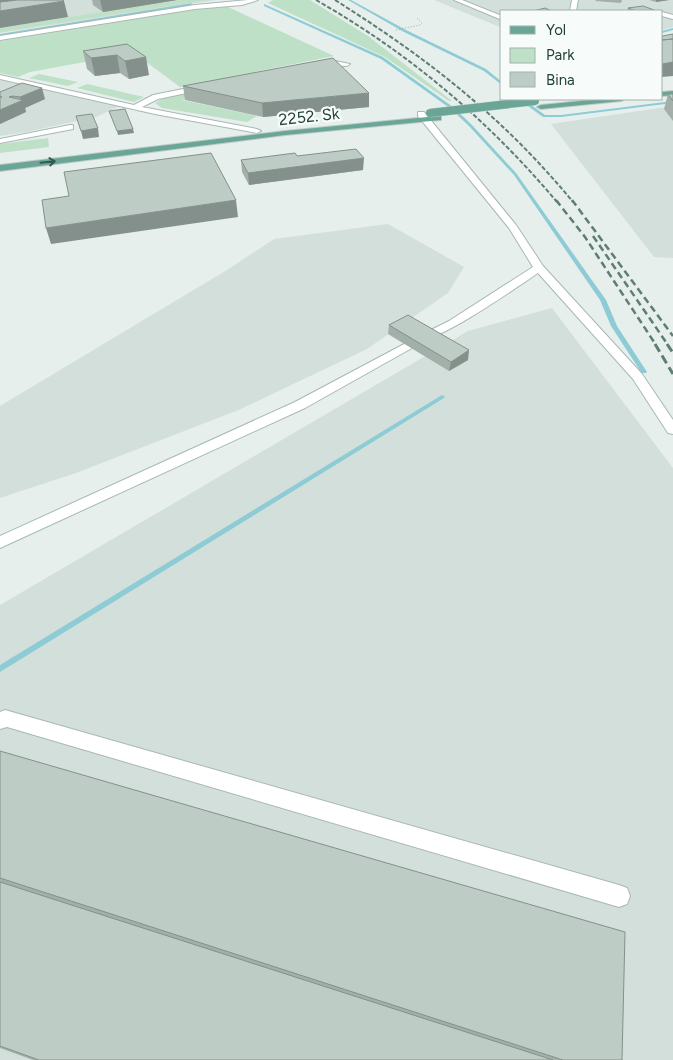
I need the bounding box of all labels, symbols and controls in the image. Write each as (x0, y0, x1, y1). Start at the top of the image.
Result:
legend (500, 10, 663, 100)
text: Yol (546, 21, 566, 39)
text: Park (546, 46, 575, 64)
text: Bina (546, 71, 575, 89)
street label: 2252. Sk (278, 104, 341, 129)
one-way arrow (40, 157, 56, 167)

